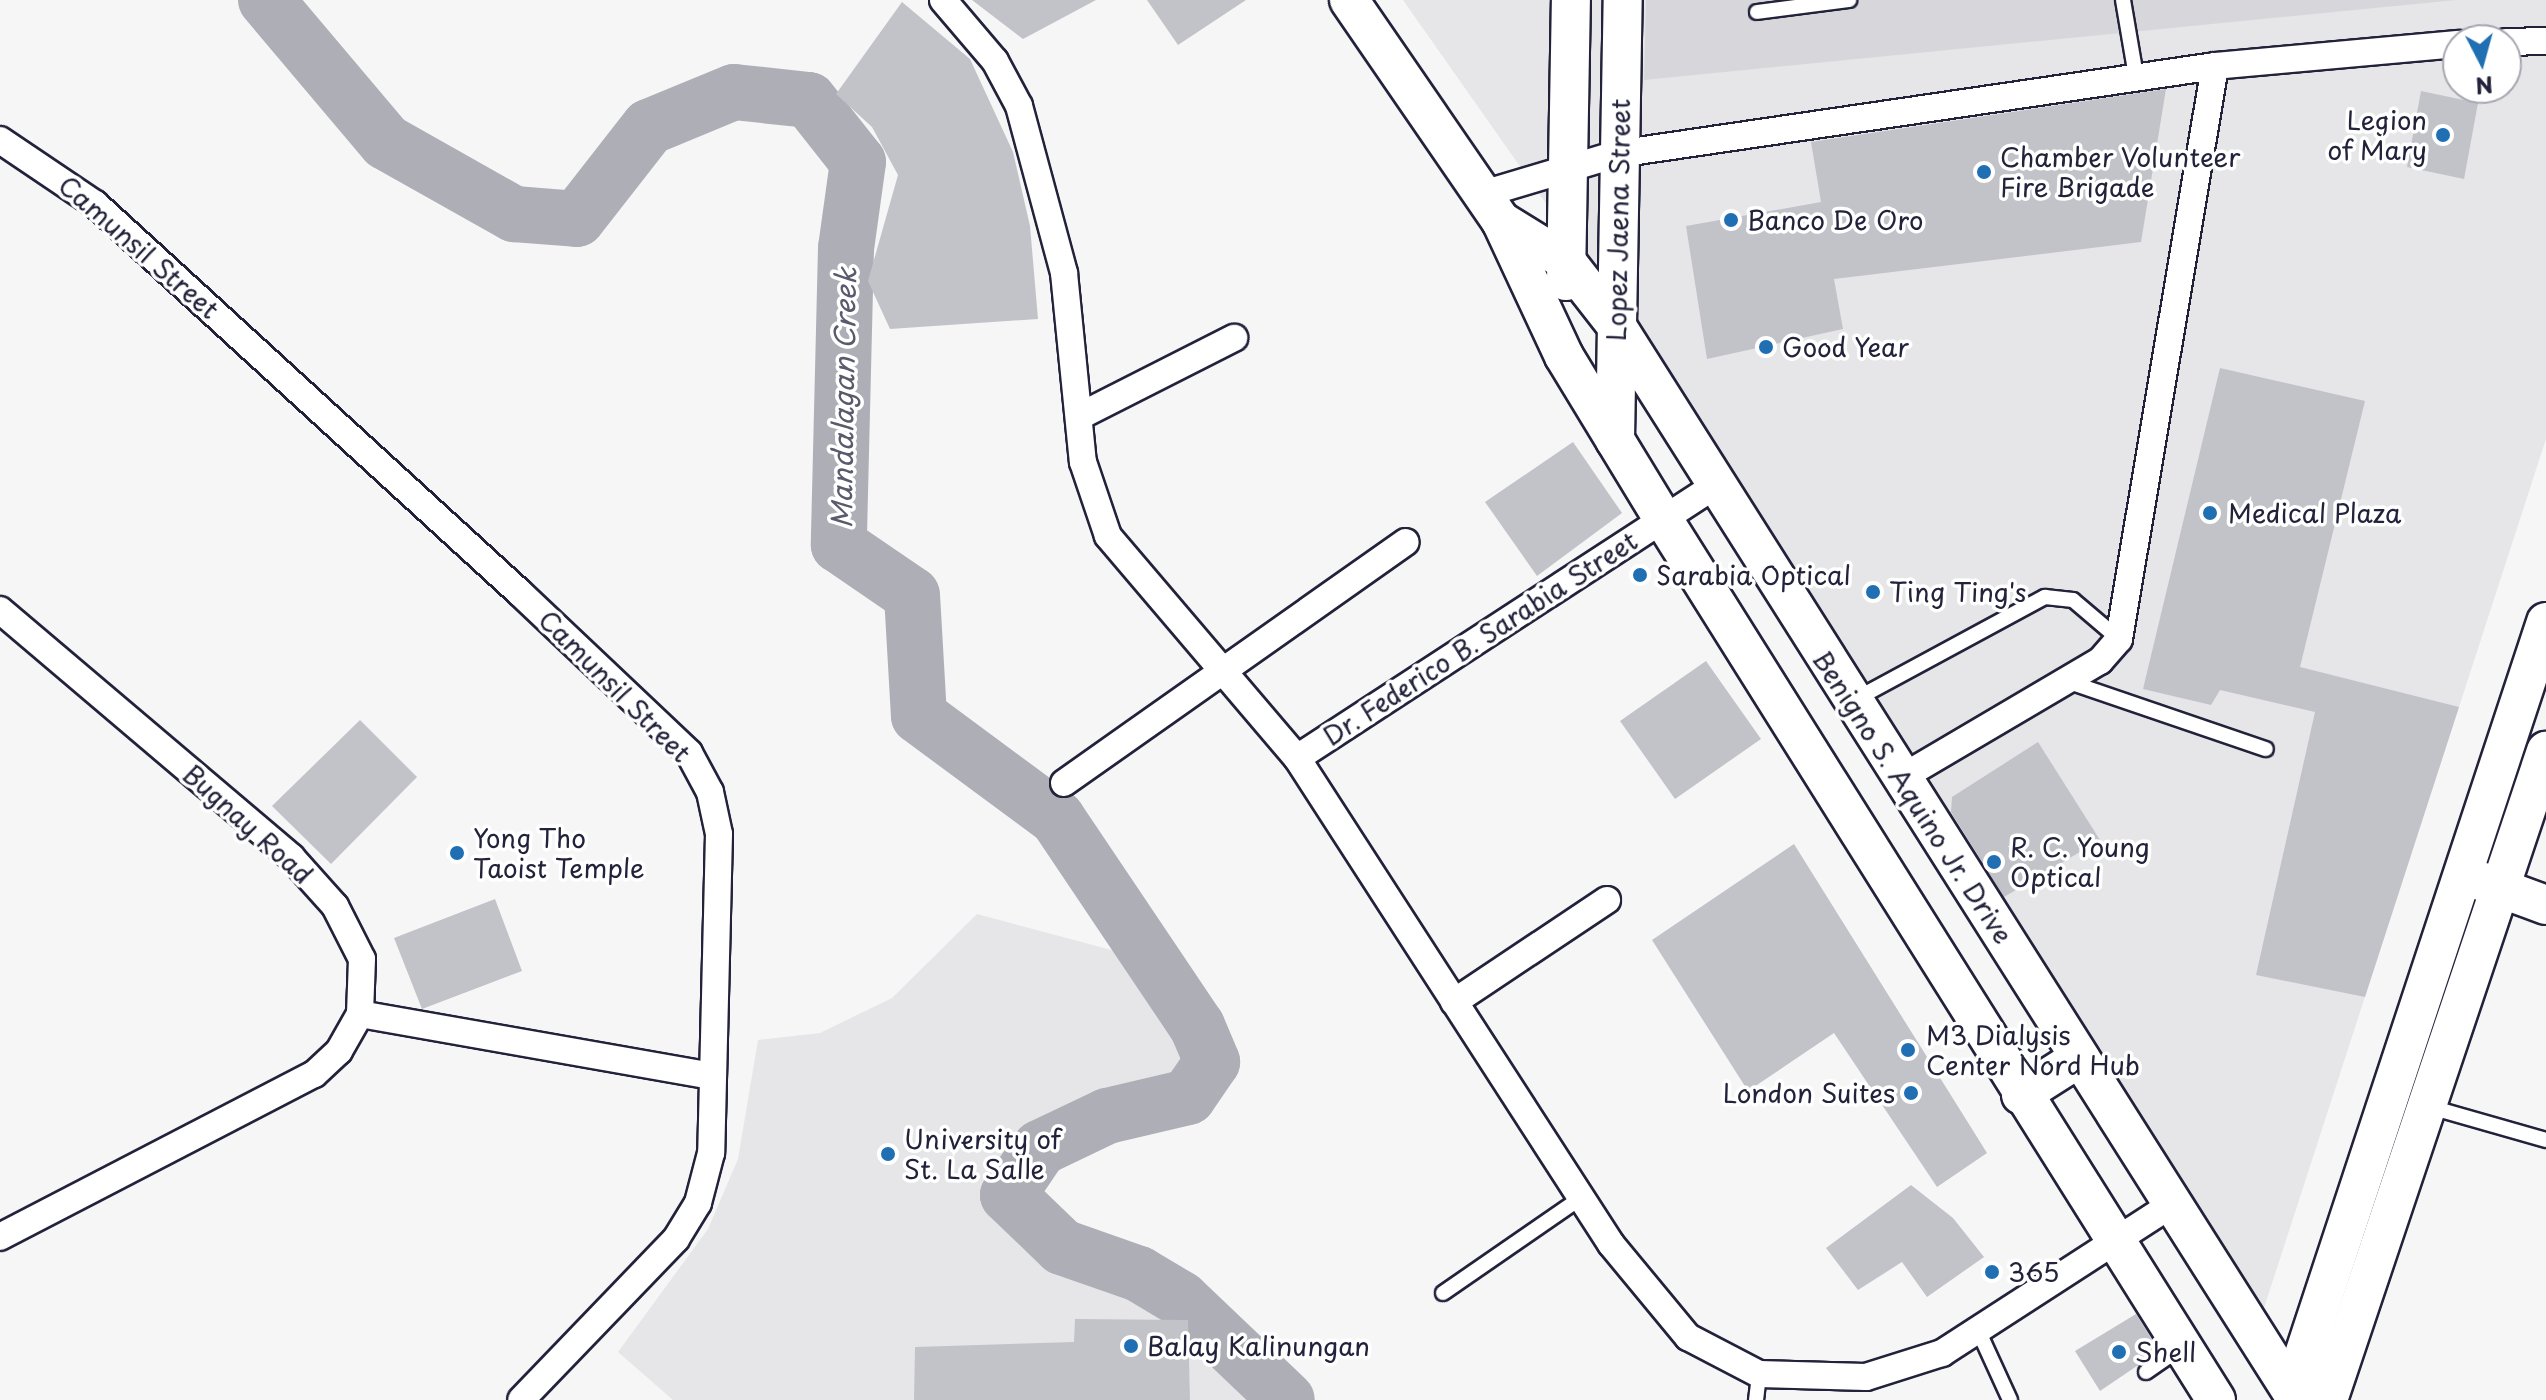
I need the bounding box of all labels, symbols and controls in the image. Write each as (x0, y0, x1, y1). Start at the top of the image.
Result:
north arrow (2442, 24, 2522, 104)
text: N (2474, 69, 2495, 104)
street label: Lopez Jaena Street (1600, 99, 1636, 341)
place label: Legion of Mary (2327, 104, 2427, 166)
marker: Legion of Mary (2434, 126, 2452, 144)
place label: Chamber Volunteer Fire Brigade (2000, 141, 2243, 202)
marker: Chamber Volunteer Fire Brigade (1975, 163, 1993, 181)
street label: Camunsil Street (52, 168, 226, 326)
place label: Banco De Oro (1747, 204, 1922, 236)
marker: Banco De Oro (1722, 211, 1740, 229)
water label: Mandalagan Creek (824, 267, 862, 529)
place label: Good Year (1782, 331, 1910, 363)
marker: Good Year (1757, 338, 1775, 356)
place label: Medical Plaza (2228, 497, 2401, 529)
marker: Medical Plaza (2199, 502, 2221, 524)
street label: Dr. Federico B. Sarabia Street (1316, 524, 1644, 752)
place label: Sarabia Optical (1656, 559, 1853, 591)
marker: Sarabia Optical (1631, 566, 1649, 584)
place label: Ting Ting's (1889, 576, 2026, 608)
marker: Ting Ting's (1864, 583, 1882, 601)
street label: Camunsil Street (532, 603, 698, 769)
street label: Benigno S. Aquino Jr. Drive (1806, 644, 2020, 950)
street label: Bugnay Road (177, 758, 319, 890)
place label: Yong Tho Taoist Temple (473, 822, 643, 884)
place label: R. C. Young Optical (2010, 831, 2153, 892)
marker: Yong Tho Taoist Temple (448, 844, 466, 862)
marker: R. C. Young Optical (1985, 853, 2003, 871)
place label: M3 Dialysis Center Nord Hub (1926, 1019, 2142, 1080)
marker: M3 Dialysis Center Nord Hub (1897, 1039, 1919, 1061)
place label: London Suites (1721, 1077, 1895, 1109)
marker: London Suites (1902, 1084, 1920, 1102)
place label: University of St. La Salle (904, 1123, 1062, 1184)
marker: University of St. La Salle (879, 1145, 897, 1163)
place label: 365 (2008, 1256, 2060, 1288)
marker: 365 (1983, 1263, 2001, 1281)
place label: Balay Kalinungan (1147, 1330, 1370, 1362)
place label: Shell (2135, 1336, 2196, 1368)
marker: Balay Kalinungan (1122, 1337, 1140, 1355)
marker: Shell (2110, 1343, 2128, 1361)

